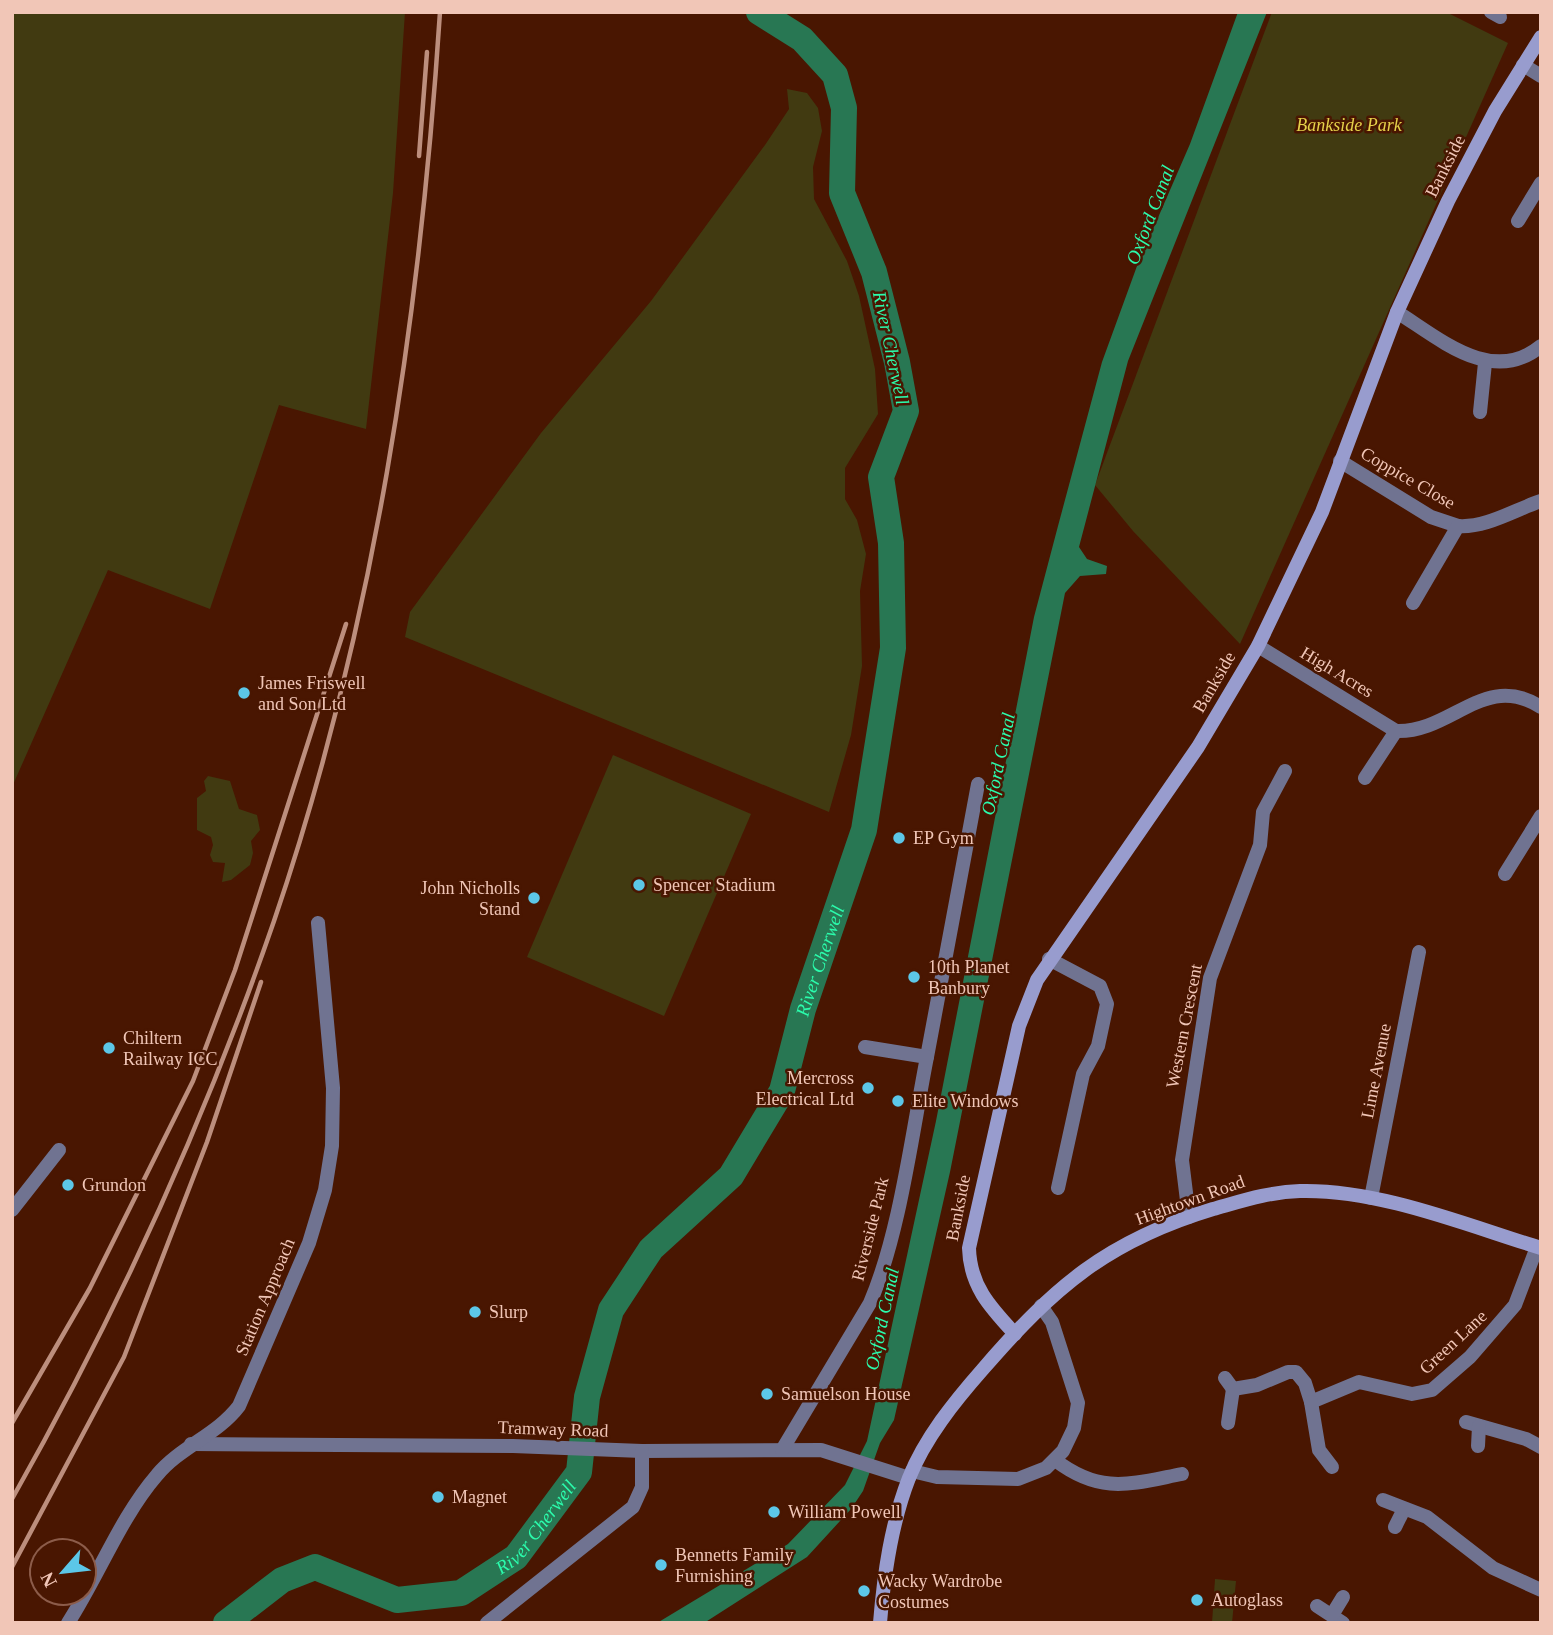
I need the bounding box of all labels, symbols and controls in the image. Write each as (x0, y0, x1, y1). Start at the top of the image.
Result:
park label: Bankside Park (1296, 115, 1403, 135)
street label: Bankside (1421, 132, 1469, 200)
water label: Oxford Canal (1122, 163, 1178, 267)
water label: River Cherwell (869, 288, 913, 407)
street label: Coppice Close (1357, 443, 1459, 513)
street label: High Acres (1297, 642, 1377, 702)
street label: Bankside (1189, 648, 1239, 716)
place label: James Friswell and Son Ltd (258, 673, 366, 714)
marker: James Friswell and Son Ltd (236, 685, 252, 701)
water label: Oxford Canal (977, 711, 1019, 817)
place label: EP Gym (913, 828, 974, 848)
marker: EP Gym (891, 830, 907, 846)
place label: Spencer Stadium (653, 875, 775, 895)
marker: Spencer Stadium (631, 877, 647, 893)
place label: John Nicholls Stand (420, 878, 520, 919)
marker: John Nicholls Stand (526, 890, 542, 906)
water label: River Cherwell (791, 903, 848, 1019)
place label: 10th Planet Banbury (928, 957, 1010, 998)
street label: Western Crescent (1162, 962, 1206, 1090)
marker: 10th Planet Banbury (906, 969, 922, 985)
street label: Lime Avenue (1357, 1022, 1395, 1120)
place label: Chiltern Railway ICC (123, 1028, 218, 1069)
marker: Chiltern Railway ICC (101, 1040, 117, 1056)
place label: Mercross Electrical Ltd (756, 1068, 854, 1109)
marker: Mercross Electrical Ltd (860, 1080, 876, 1096)
place label: Elite Windows (912, 1091, 1018, 1111)
marker: Elite Windows (890, 1093, 906, 1109)
street label: Hightown Road (1133, 1171, 1247, 1229)
street label: Bankside (942, 1173, 974, 1243)
place label: Grundon (82, 1175, 146, 1195)
street label: Riverside Park (847, 1175, 893, 1283)
marker: Grundon (60, 1177, 76, 1193)
street label: Station Approach (231, 1235, 299, 1359)
water label: Oxford Canal (861, 1266, 903, 1372)
place label: Slurp (489, 1302, 528, 1322)
marker: Slurp (467, 1304, 483, 1320)
street label: Green Lane (1415, 1306, 1491, 1378)
place label: Samuelson House (781, 1384, 911, 1404)
marker: Samuelson House (759, 1386, 775, 1402)
street label: Tramway Road (497, 1417, 609, 1441)
water label: River Cherwell (491, 1476, 580, 1579)
place label: Magnet (452, 1487, 507, 1507)
marker: Magnet (430, 1489, 446, 1505)
place label: William Powell (788, 1502, 901, 1522)
marker: William Powell (766, 1504, 782, 1520)
north arrow (28, 1537, 98, 1607)
place label: Bennetts Family Furnishing (675, 1545, 794, 1586)
marker: Bennetts Family Furnishing (653, 1557, 669, 1573)
text: N (36, 1569, 61, 1591)
place label: Wacky Wardrobe Costumes (878, 1571, 1002, 1612)
marker: Wacky Wardrobe Costumes (856, 1583, 872, 1599)
place label: Autoglass (1211, 1590, 1283, 1610)
marker: Autoglass (1189, 1592, 1205, 1608)

